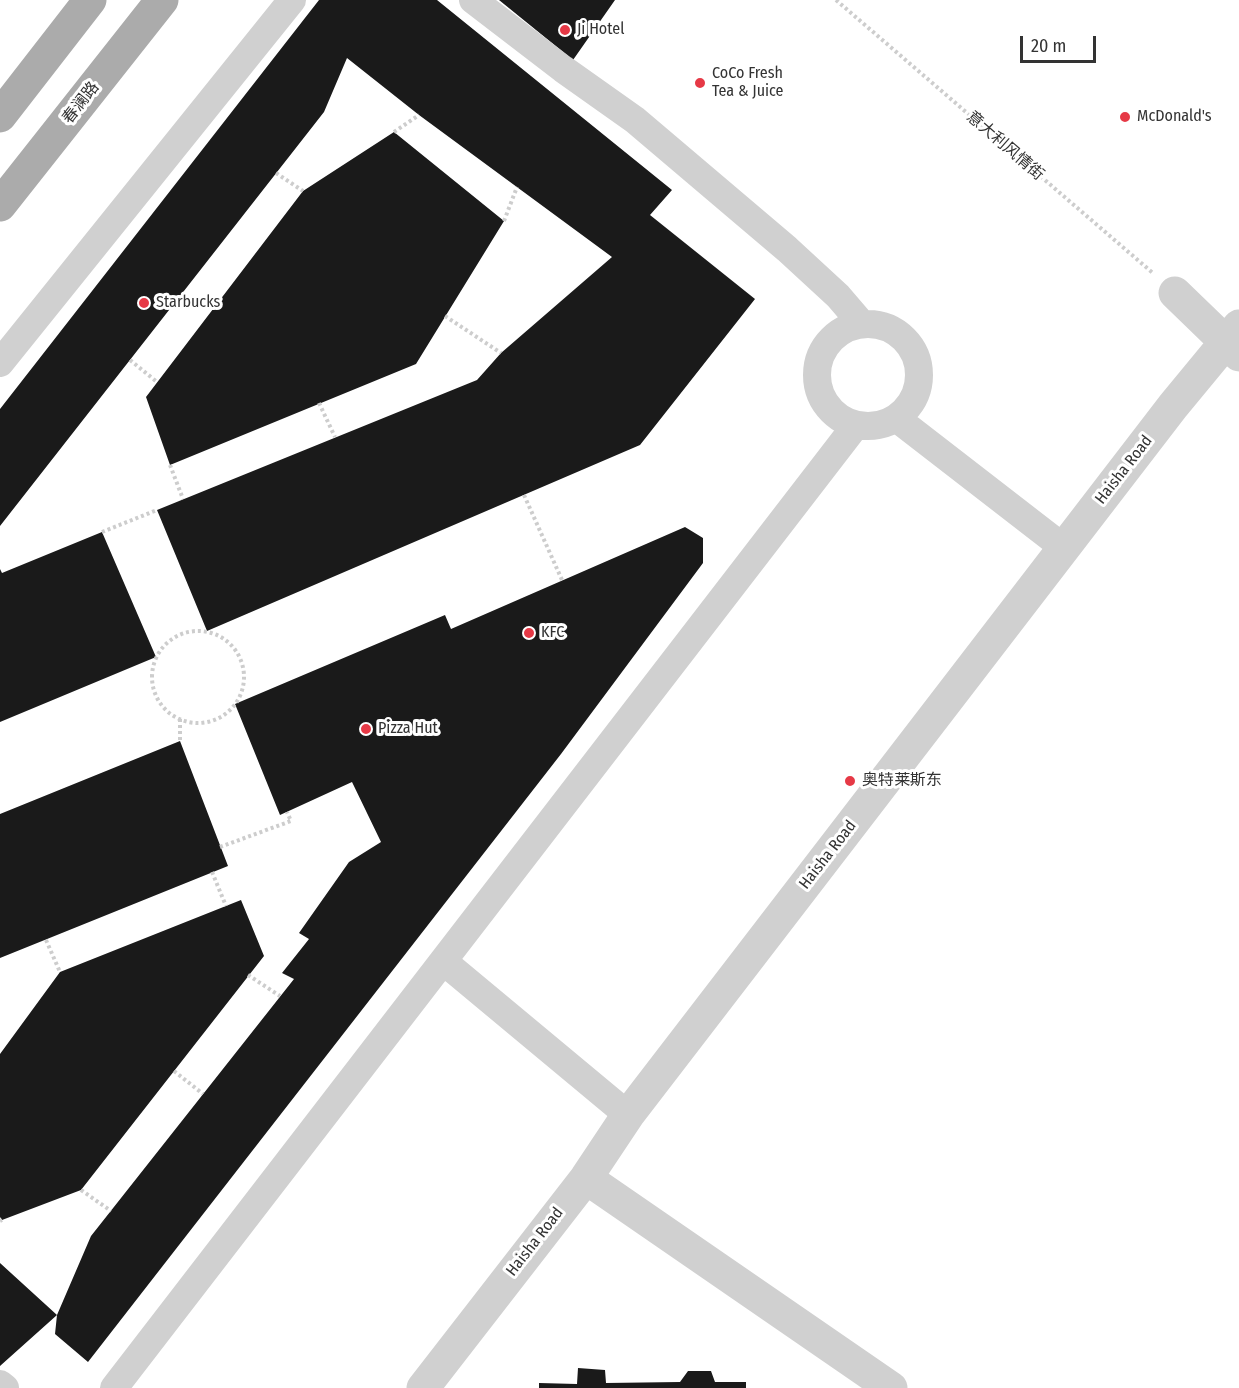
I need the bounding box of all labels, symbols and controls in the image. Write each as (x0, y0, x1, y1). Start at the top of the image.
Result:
place label: Ji Hotel (577, 20, 624, 40)
marker: Ji Hotel (558, 23, 572, 37)
scale bar (1023, 24, 1100, 62)
text: 20 m (1031, 35, 1066, 57)
place label: CoCo Fresh Tea & Juice (712, 64, 784, 102)
marker: CoCo Fresh Tea & Juice (693, 76, 707, 90)
street label: 春澜路 (59, 78, 103, 128)
street label: 意大利风情街 (962, 107, 1048, 185)
place label: McDonald's (1137, 107, 1212, 127)
marker: McDonald's (1118, 110, 1132, 124)
place label: Starbucks (156, 293, 220, 313)
marker: Starbucks (137, 296, 151, 310)
street label: Haisha Road (1091, 432, 1157, 508)
place label: KFC (541, 623, 564, 643)
marker: KFC (522, 626, 536, 640)
place label: Pizza Hut (378, 719, 438, 739)
marker: Pizza Hut (359, 722, 373, 736)
place label: 奥特莱斯东 (862, 771, 942, 791)
marker: 奥特莱斯东 (843, 774, 857, 788)
street label: Haisha Road (795, 817, 861, 893)
street label: Haisha Road (502, 1204, 568, 1280)

